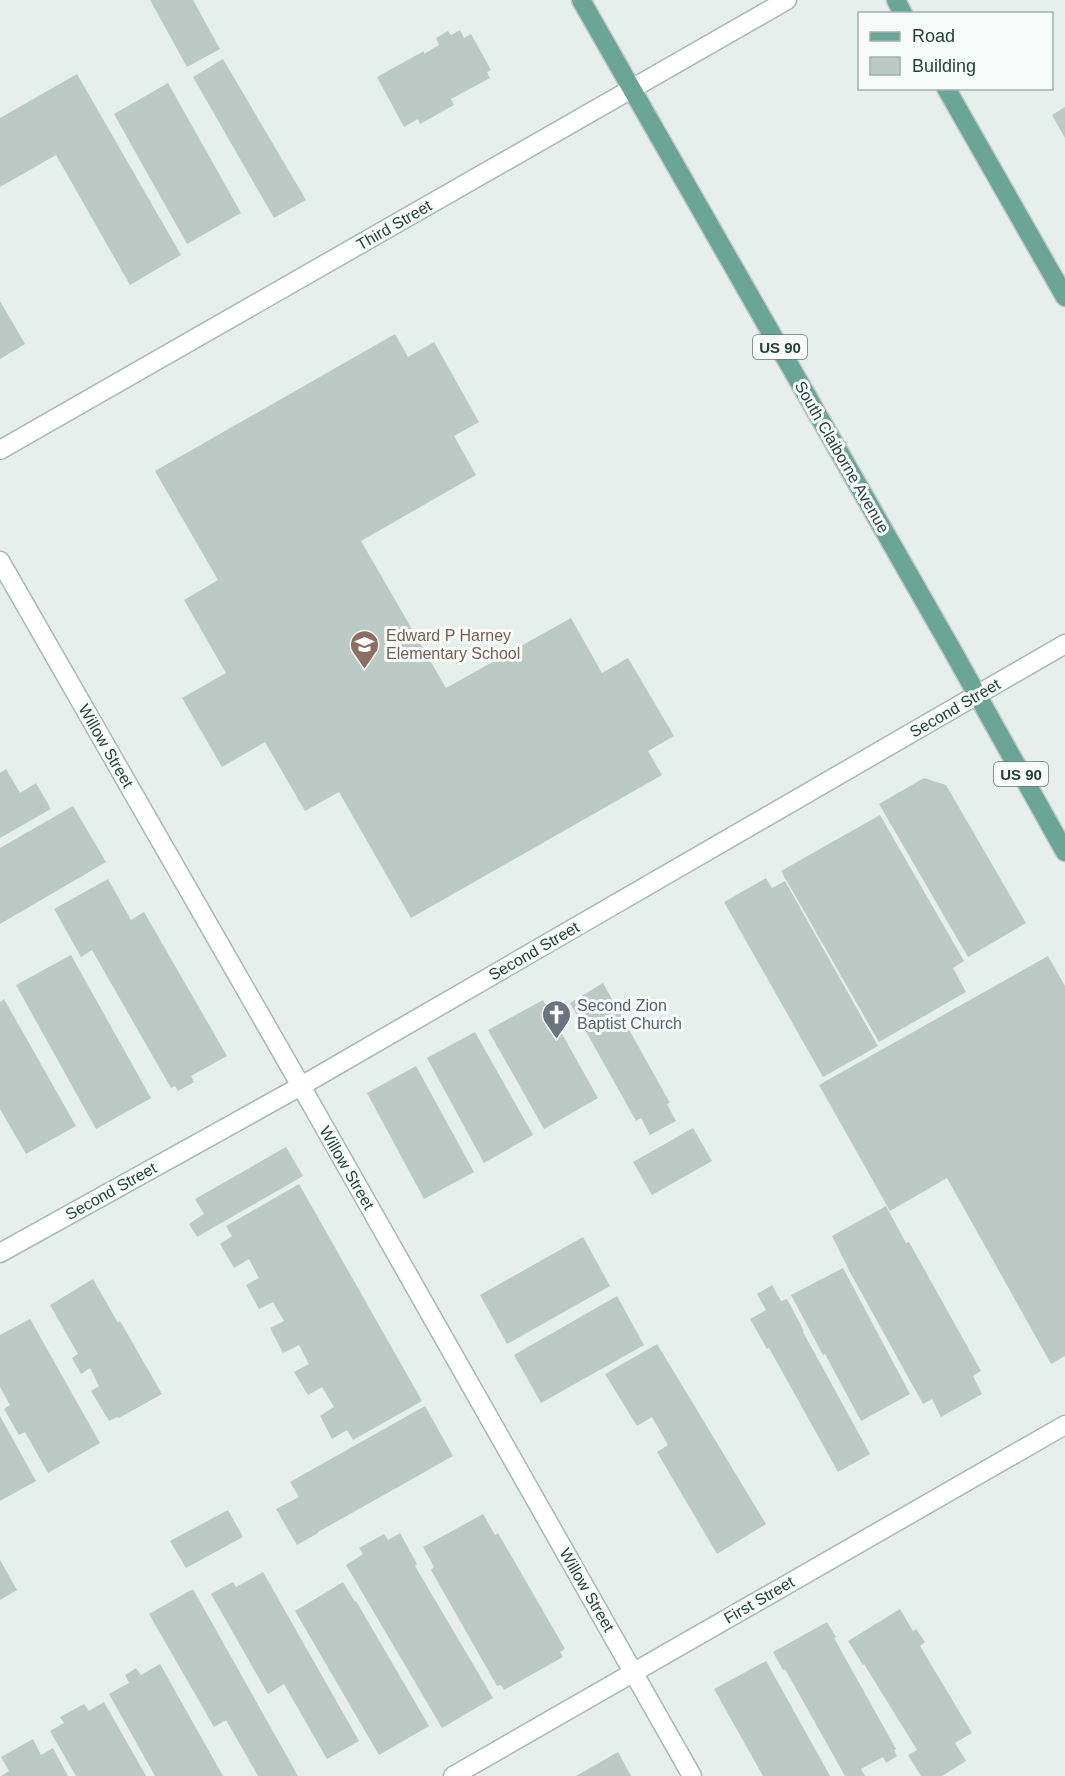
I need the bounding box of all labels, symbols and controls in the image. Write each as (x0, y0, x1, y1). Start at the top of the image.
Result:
legend (858, 12, 1053, 90)
text: Road (912, 26, 955, 46)
text: Building (912, 56, 976, 76)
street label: Third Street (354, 196, 435, 253)
road number: US 90 (753, 335, 807, 359)
street label: South Claiborne Avenue (792, 378, 892, 536)
place label: Edward P Harney Elementary School (386, 627, 520, 662)
school or university icon: Edward P Harney Elementary School (349, 628, 381, 670)
street label: Second Street (907, 675, 1004, 741)
street label: Willow Street (75, 701, 137, 791)
road number: US 90 (994, 762, 1048, 786)
street label: Second Street (486, 918, 583, 984)
place label: Second Zion Baptist Church (577, 997, 682, 1032)
church icon: Second Zion Baptist Church (540, 998, 572, 1040)
street label: Willow Street (316, 1123, 378, 1213)
street label: Second Street (63, 1159, 160, 1223)
street label: Willow Street (556, 1545, 618, 1635)
street label: First Street (721, 1573, 798, 1627)

